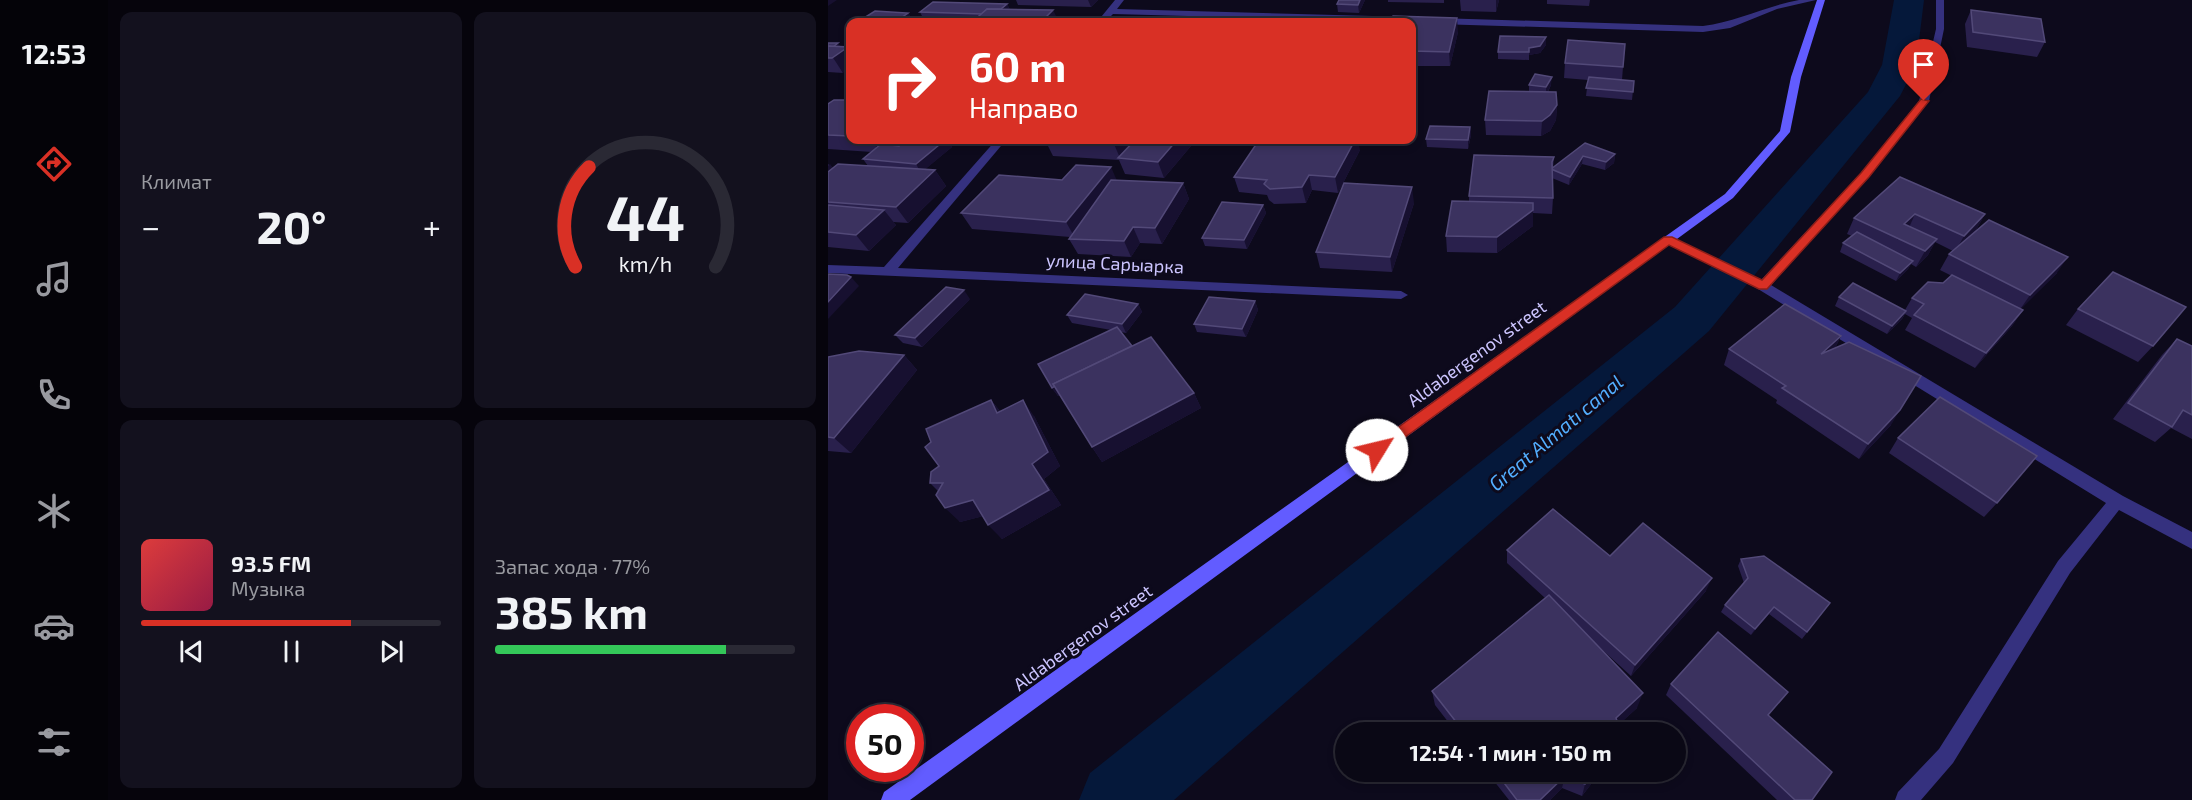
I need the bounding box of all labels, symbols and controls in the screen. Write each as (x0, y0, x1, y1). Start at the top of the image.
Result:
text: 12:53 (22, 37, 86, 69)
pin (1898, 39, 1949, 101)
text: 60 m (969, 40, 1066, 90)
icon: right (870, 42, 948, 120)
icon: arrive (1907, 48, 1940, 81)
text: Направо (969, 91, 1078, 123)
icon: directions (33, 143, 75, 185)
text: Климат (141, 169, 212, 193)
text: 44 (605, 179, 685, 254)
text: 20° (257, 199, 327, 253)
text: − (141, 206, 160, 246)
text: + (423, 206, 441, 246)
street label: улица Сарыарка (1046, 248, 1185, 278)
text: km/h (618, 251, 672, 276)
icon: music (33, 258, 75, 300)
street label: Aldabergenov street (1403, 295, 1550, 411)
water label: Great Almatı canal (1483, 369, 1627, 495)
icon: phone (33, 374, 75, 416)
position arrow (1345, 418, 1409, 482)
icon: climate (33, 490, 75, 532)
text: 93.5 FM (231, 550, 311, 576)
text: Запас хода · 77% (495, 554, 650, 578)
text: Музыка (231, 576, 305, 600)
street label: Aldabergenov street (1009, 579, 1156, 695)
text: 385 km (495, 584, 648, 638)
icon: car (33, 605, 75, 647)
icon: previous (175, 635, 208, 668)
icon: pause (275, 635, 308, 668)
icon: next (375, 635, 408, 668)
speed limit sign: 50 (846, 704, 924, 782)
icon: filters (33, 721, 75, 763)
text: 12:54 · 1 мин · 150 m (1409, 739, 1612, 765)

